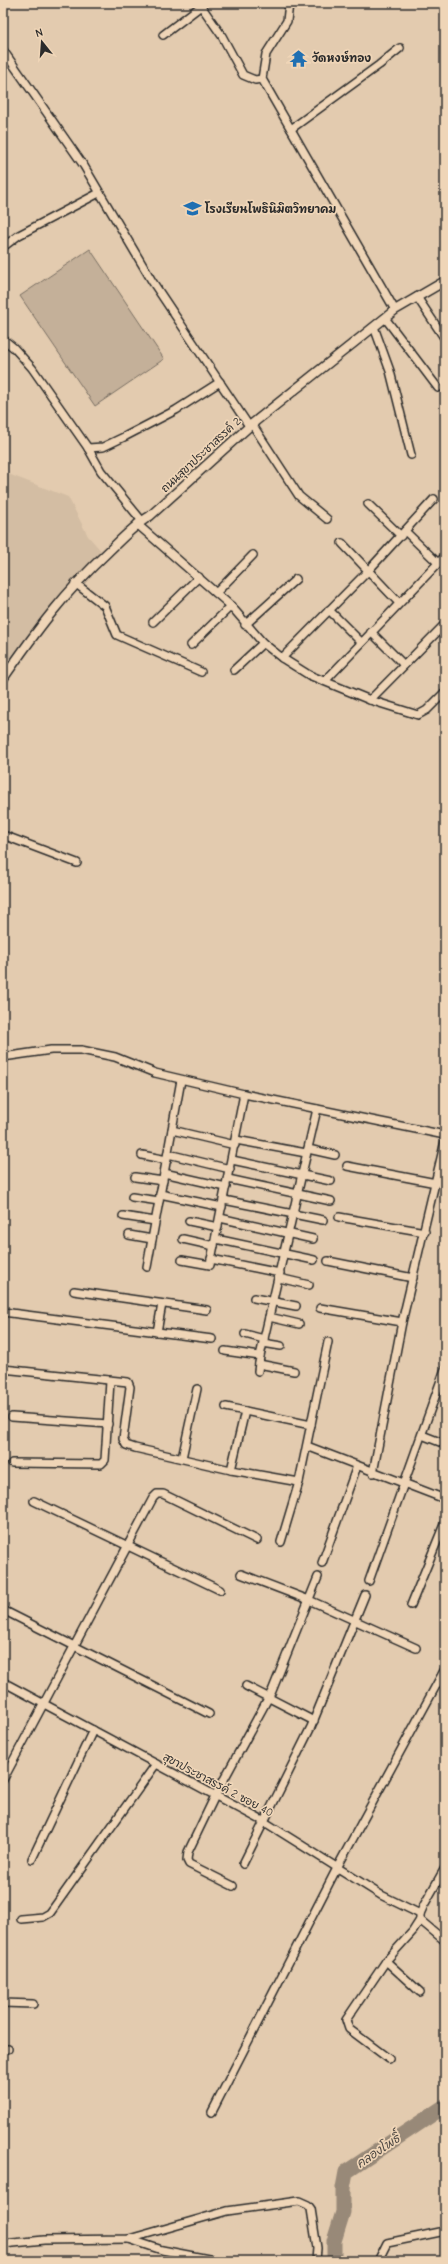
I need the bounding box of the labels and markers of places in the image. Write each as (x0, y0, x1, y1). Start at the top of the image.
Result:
temple icon: วัดหงษ์ทอง (289, 48, 309, 68)
place label: วัดหงษ์ทอง (312, 50, 371, 65)
school or university icon: โรงเรียนโพธินิมิตวิทยาคม (182, 199, 202, 219)
place label: โรงเรียนโพธินิมิตวิทยาคม (204, 201, 336, 216)

